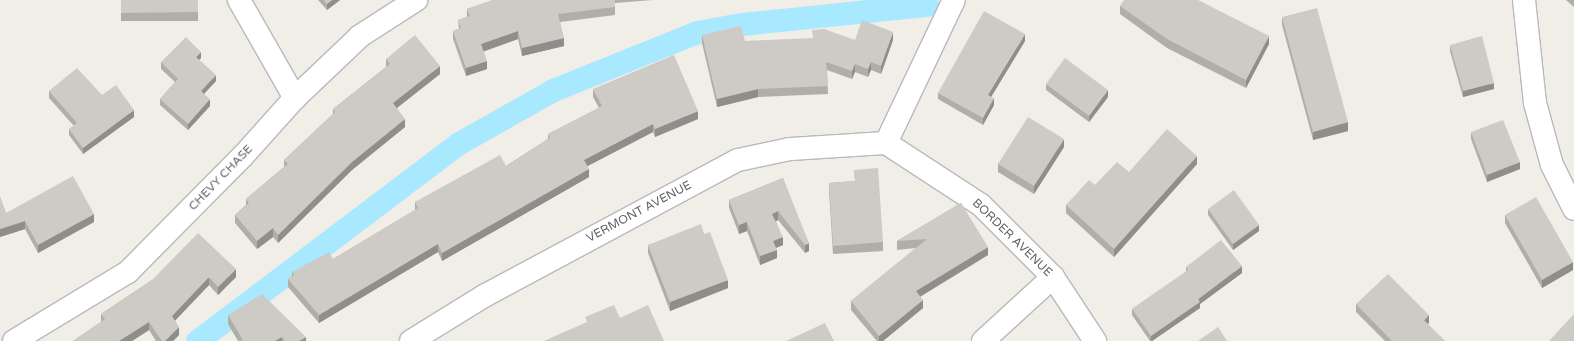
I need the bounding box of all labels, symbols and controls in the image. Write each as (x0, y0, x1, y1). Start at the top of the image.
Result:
street label: CHEVY CHASE (186, 142, 256, 214)
street label: VERMONT AVENUE (584, 178, 694, 246)
street label: BORDER AVENUE (969, 196, 1055, 280)

